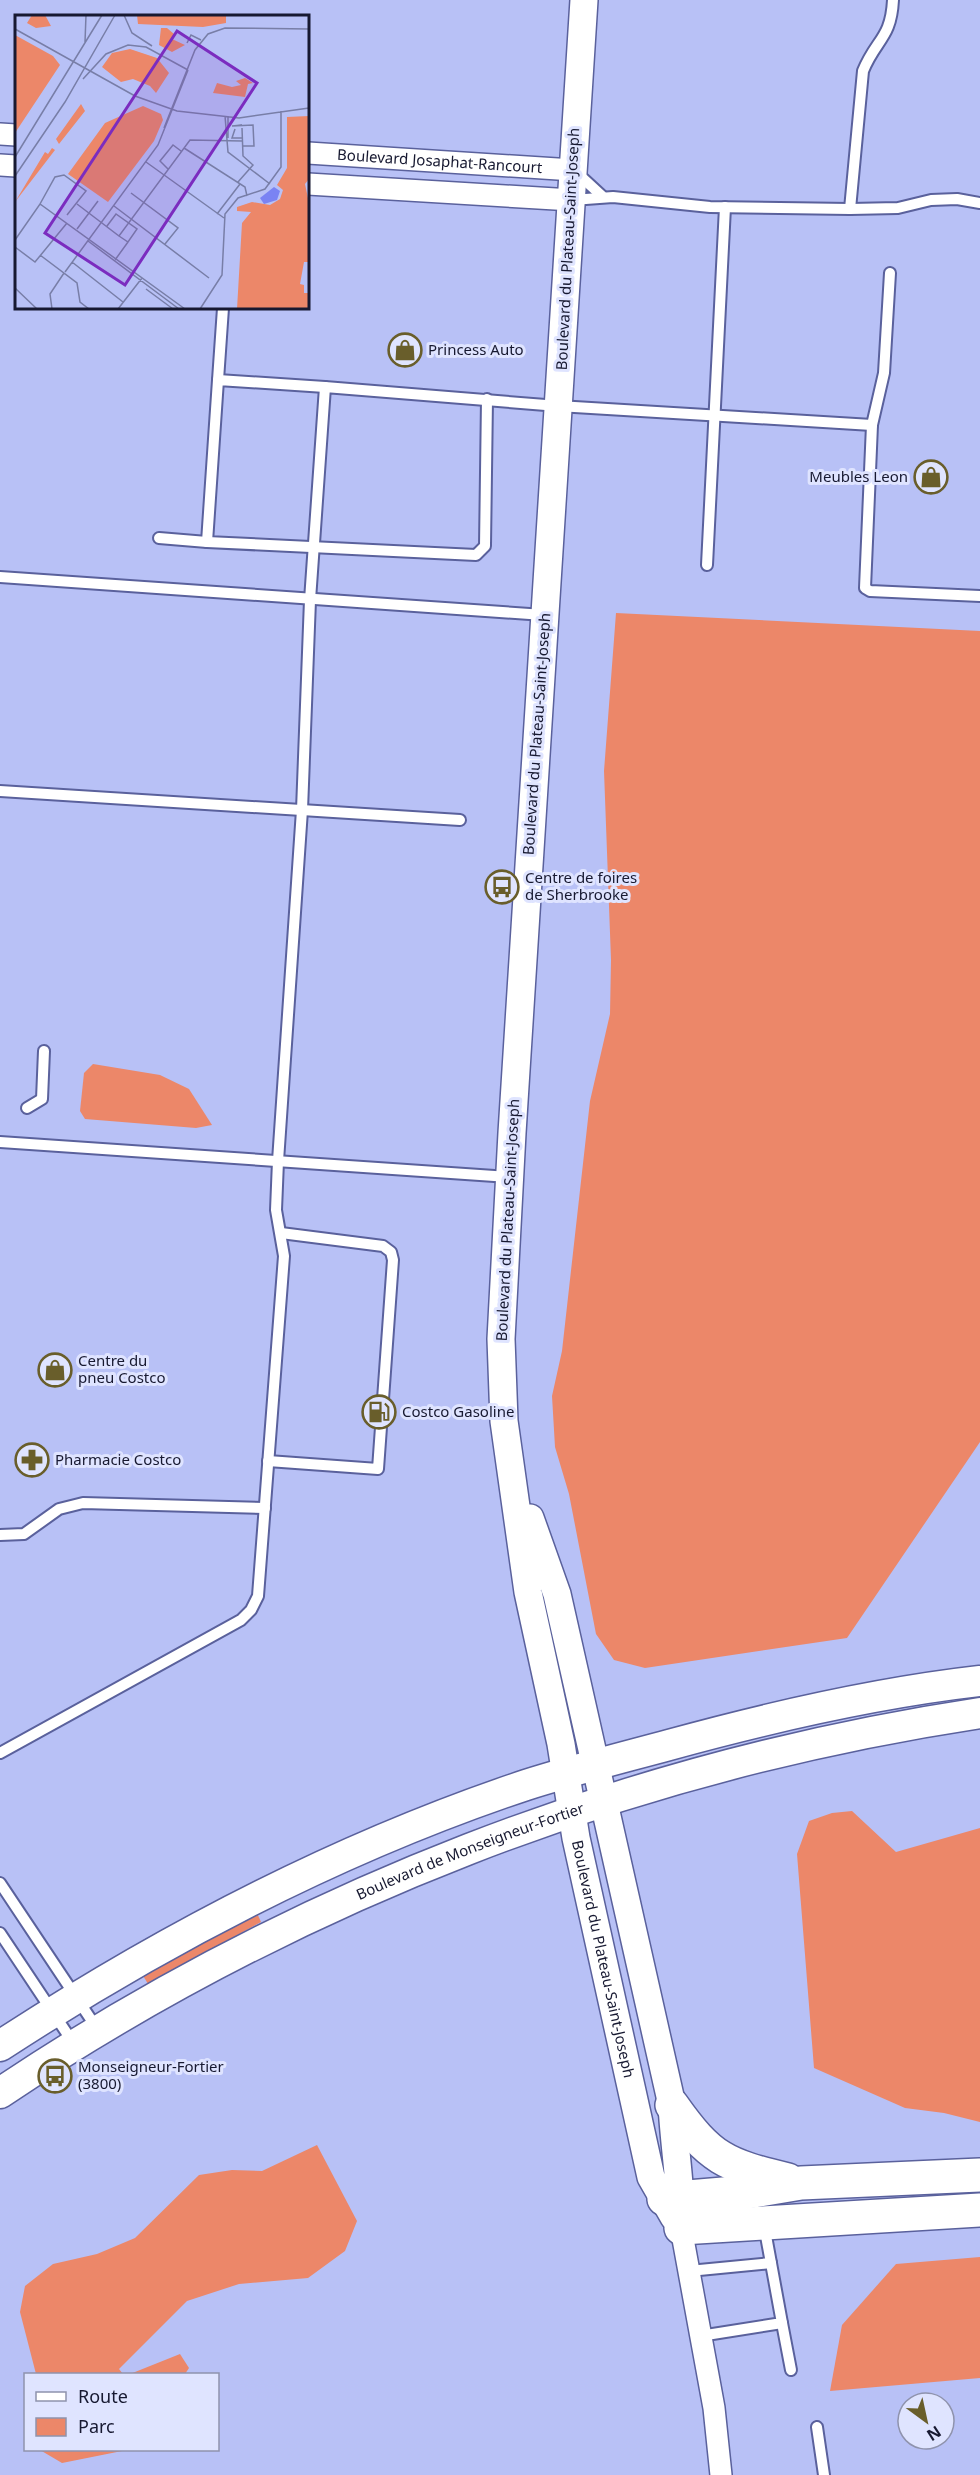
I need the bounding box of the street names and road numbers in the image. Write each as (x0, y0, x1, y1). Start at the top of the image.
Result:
street label: Boulevard du Plateau-Saint-Joseph (551, 127, 583, 371)
street label: Boulevard Josaphat-Rancourt (337, 144, 544, 177)
street label: Boulevard du Plateau-Saint-Joseph (518, 612, 554, 856)
street label: Boulevard du Plateau-Saint-Joseph (491, 1098, 523, 1342)
street label: Boulevard de Monseigneur-Fortier (353, 1797, 586, 1904)
street label: Boulevard du Plateau-Saint-Joseph (568, 1838, 640, 2080)

